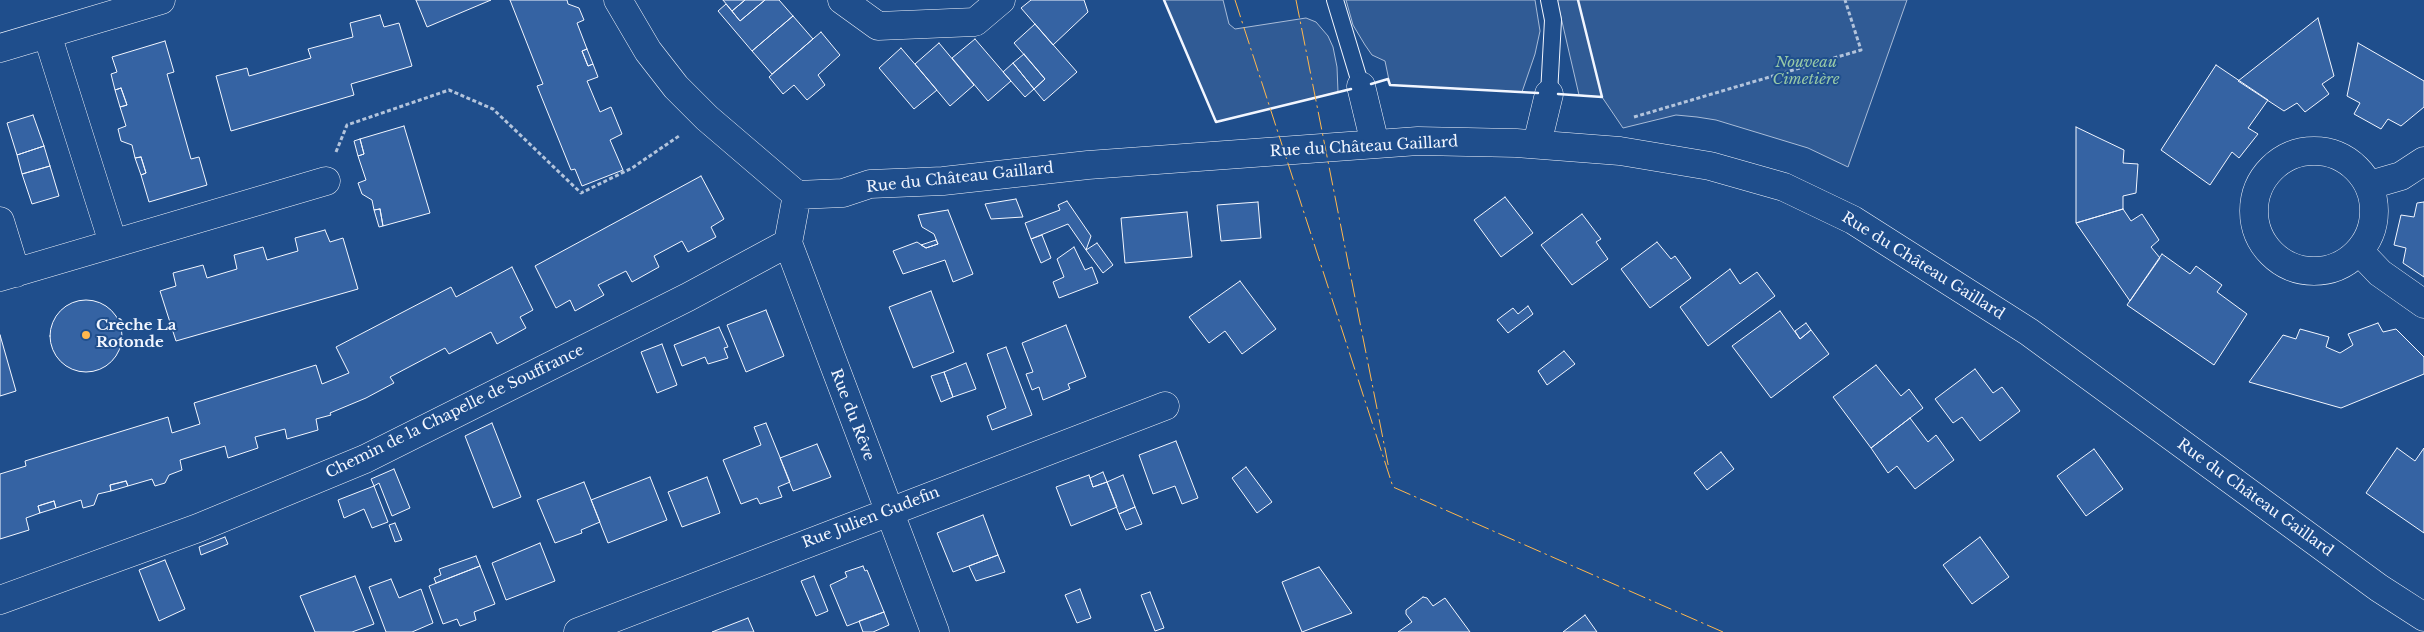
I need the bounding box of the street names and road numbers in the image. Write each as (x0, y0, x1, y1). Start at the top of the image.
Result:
street label: Rue du Château Gaillard (1269, 133, 1459, 161)
street label: Rue du Château Gaillard (865, 159, 1055, 197)
street label: Rue du Château Gaillard (1838, 208, 2008, 324)
street label: Chemin de la Chapelle de Souffrance (323, 341, 587, 483)
street label: Rue du Rêve (826, 367, 878, 463)
street label: Rue du Château Gaillard (2173, 435, 2337, 561)
street label: Rue Julien Gudefin (800, 484, 942, 552)

